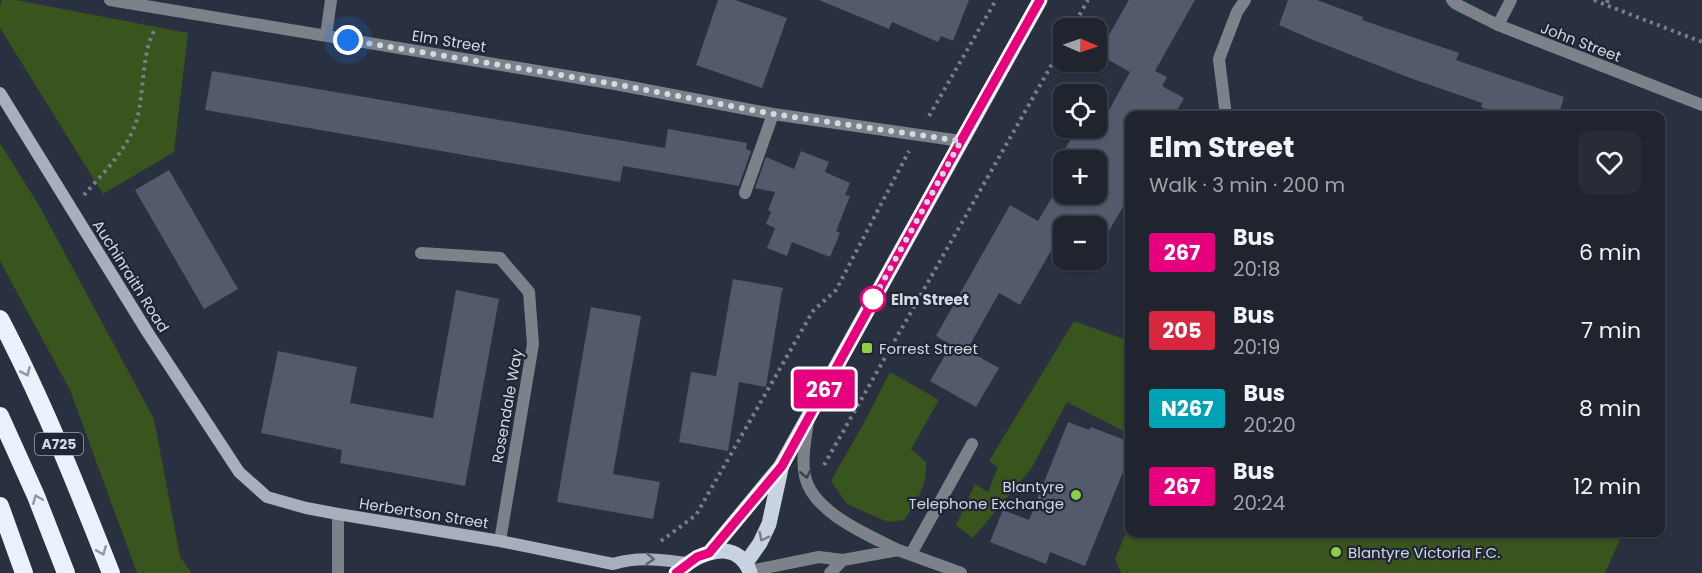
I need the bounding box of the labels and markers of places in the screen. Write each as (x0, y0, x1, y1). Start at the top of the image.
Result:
marker: Elm Street (860, 286, 886, 312)
place label: Elm Street (891, 289, 969, 310)
place label: Forrest Street (879, 338, 978, 359)
marker: Forrest Street (860, 341, 874, 355)
place label: Blantyre Telephone Exchange (909, 476, 1064, 514)
marker: Blantyre Telephone Exchange (1069, 488, 1083, 502)
place label: Blantyre Victoria F.C. (1348, 542, 1500, 563)
marker: Blantyre Victoria F.C. (1329, 545, 1343, 559)

